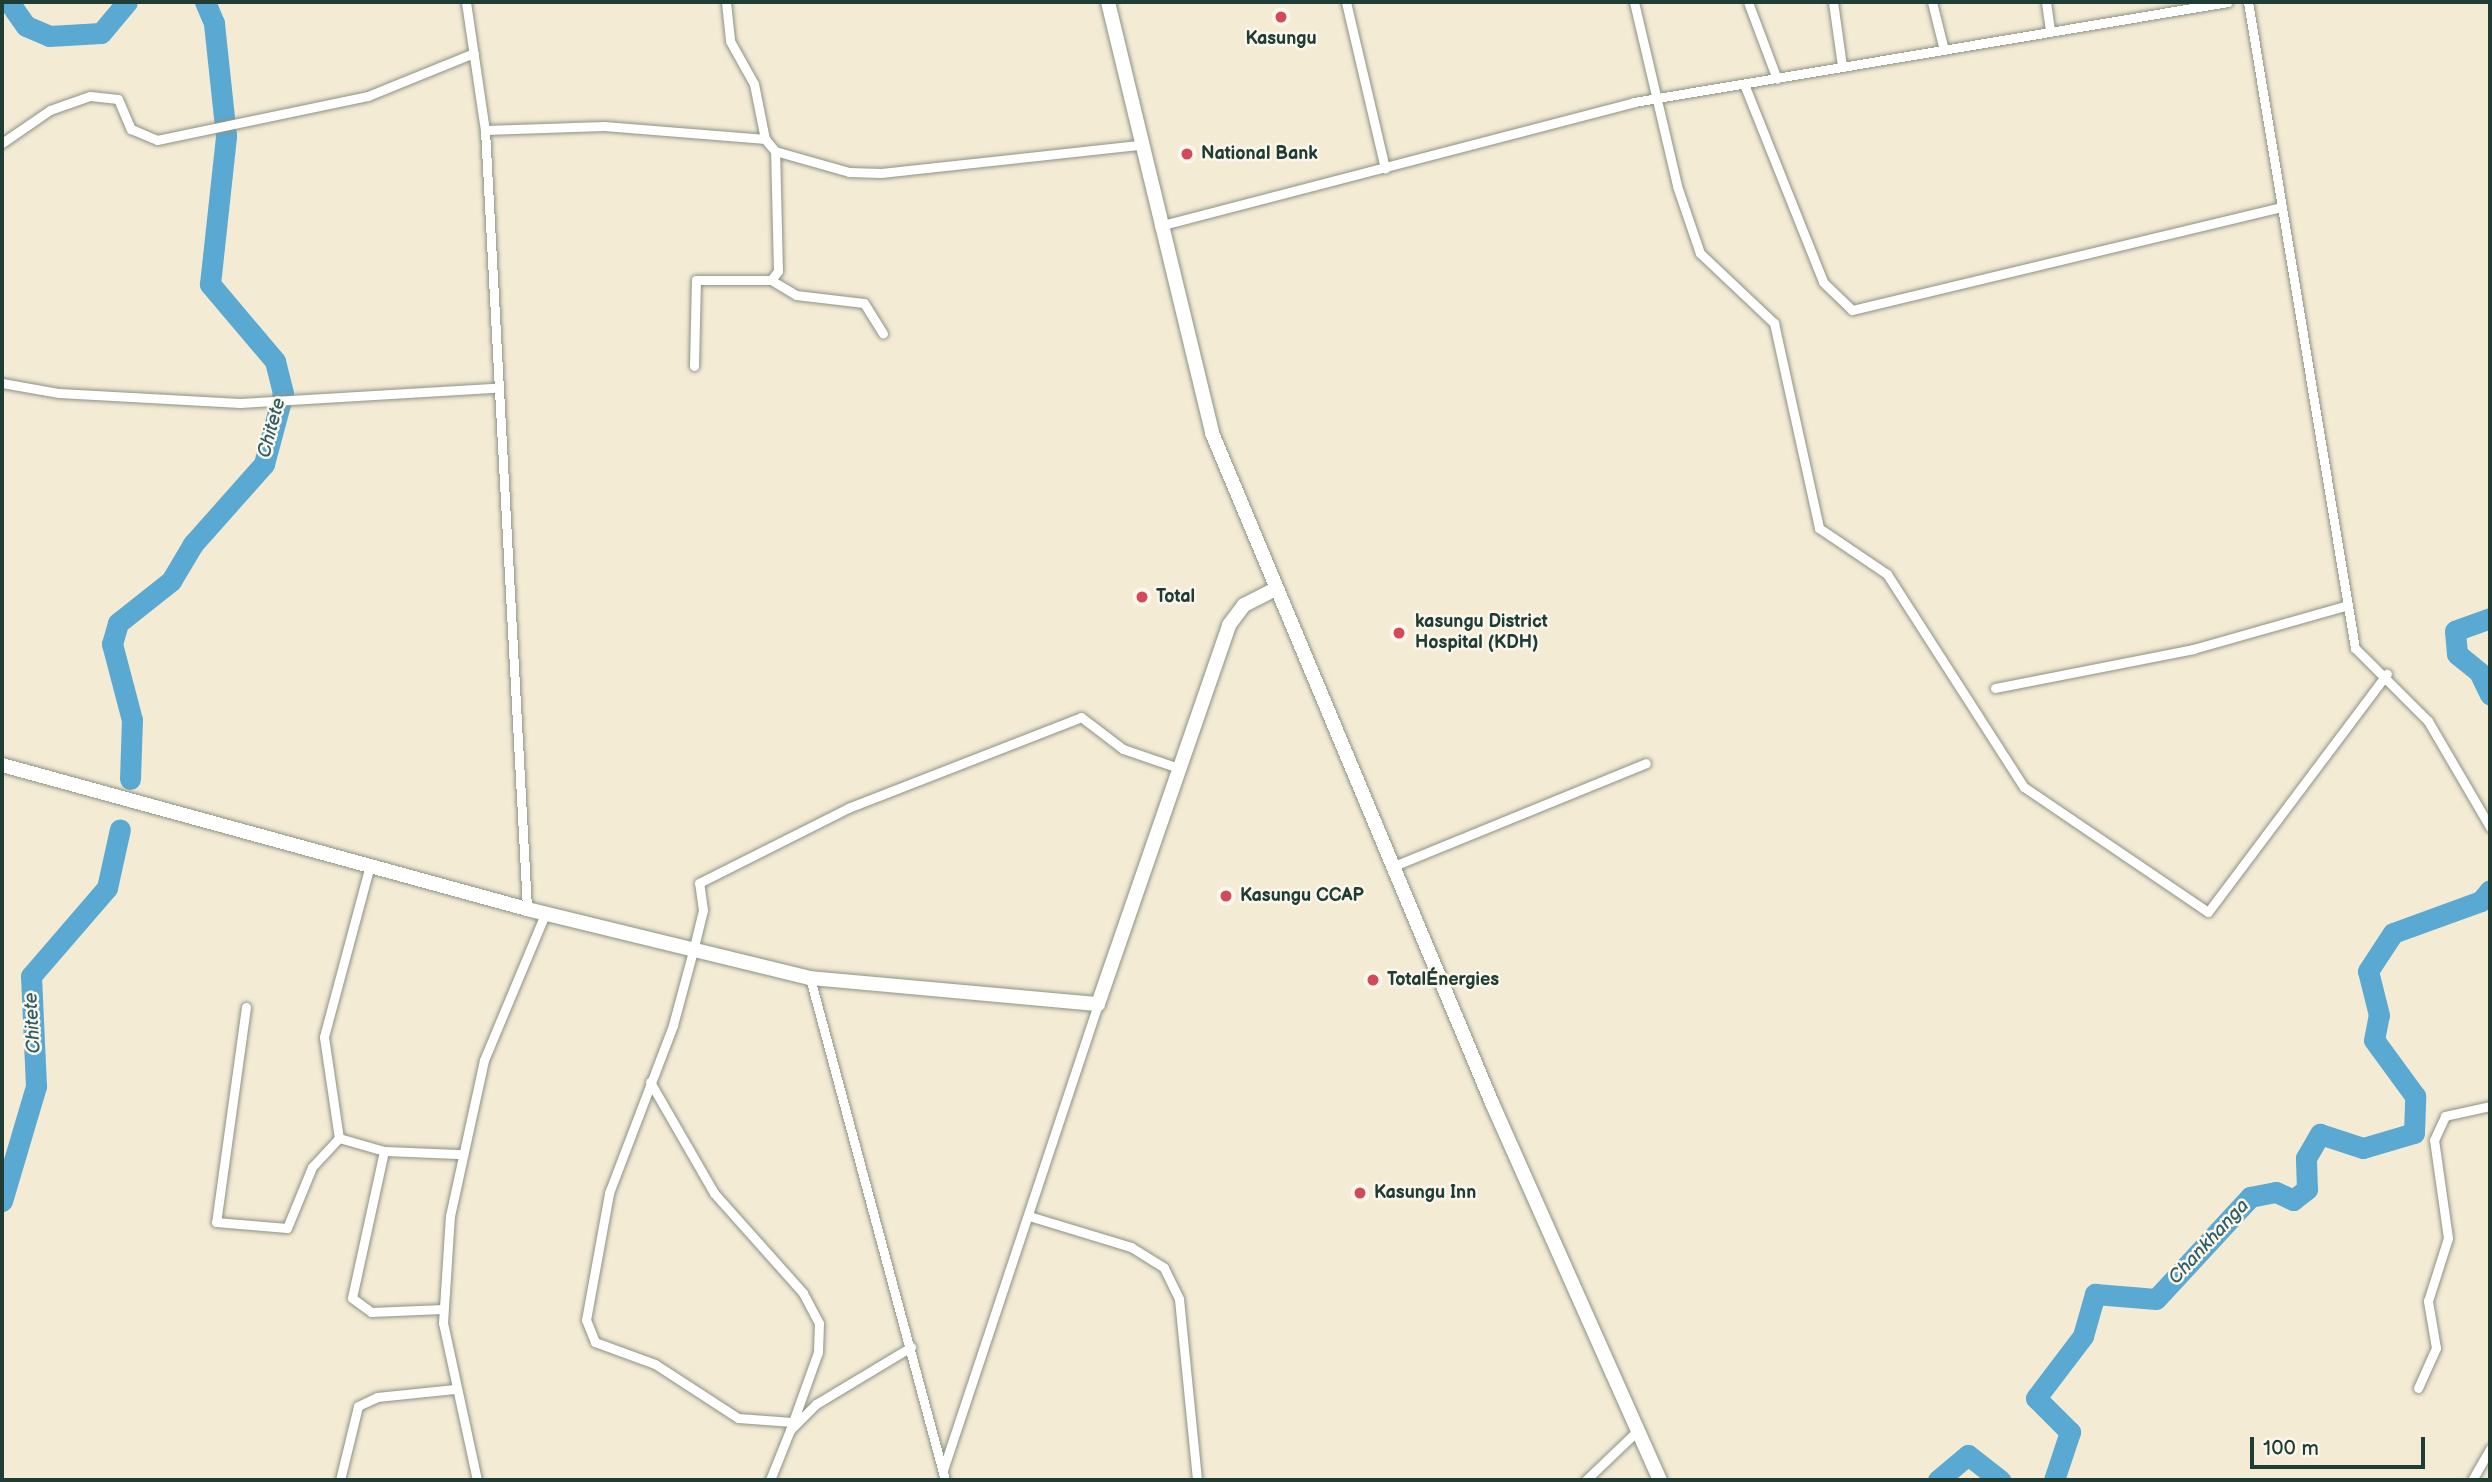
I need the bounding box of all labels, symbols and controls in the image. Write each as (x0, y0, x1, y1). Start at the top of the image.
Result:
marker: Kasungu (1273, 9, 1289, 25)
place label: Kasungu (1245, 28, 1317, 50)
place label: National Bank (1201, 143, 1318, 165)
marker: National Bank (1179, 146, 1195, 162)
water label: Chitete (253, 396, 291, 460)
place label: Total (1156, 586, 1195, 608)
marker: Total (1134, 589, 1150, 605)
place label: kasungu District Hospital (KDH) (1415, 612, 1548, 654)
marker: kasungu District Hospital (KDH) (1389, 623, 1409, 643)
place label: Kasungu CCAP (1240, 885, 1364, 907)
marker: Kasungu CCAP (1218, 888, 1234, 904)
place label: TotalÉnergies (1387, 969, 1499, 991)
marker: TotalÉnergies (1365, 972, 1381, 988)
water label: Chitete (20, 992, 46, 1054)
place label: Kasungu Inn (1374, 1182, 1476, 1204)
marker: Kasungu Inn (1352, 1185, 1368, 1201)
water label: Chankhanga (2164, 1195, 2254, 1289)
scale bar (2254, 1422, 2429, 1466)
text: 100 m (2263, 1436, 2319, 1461)

